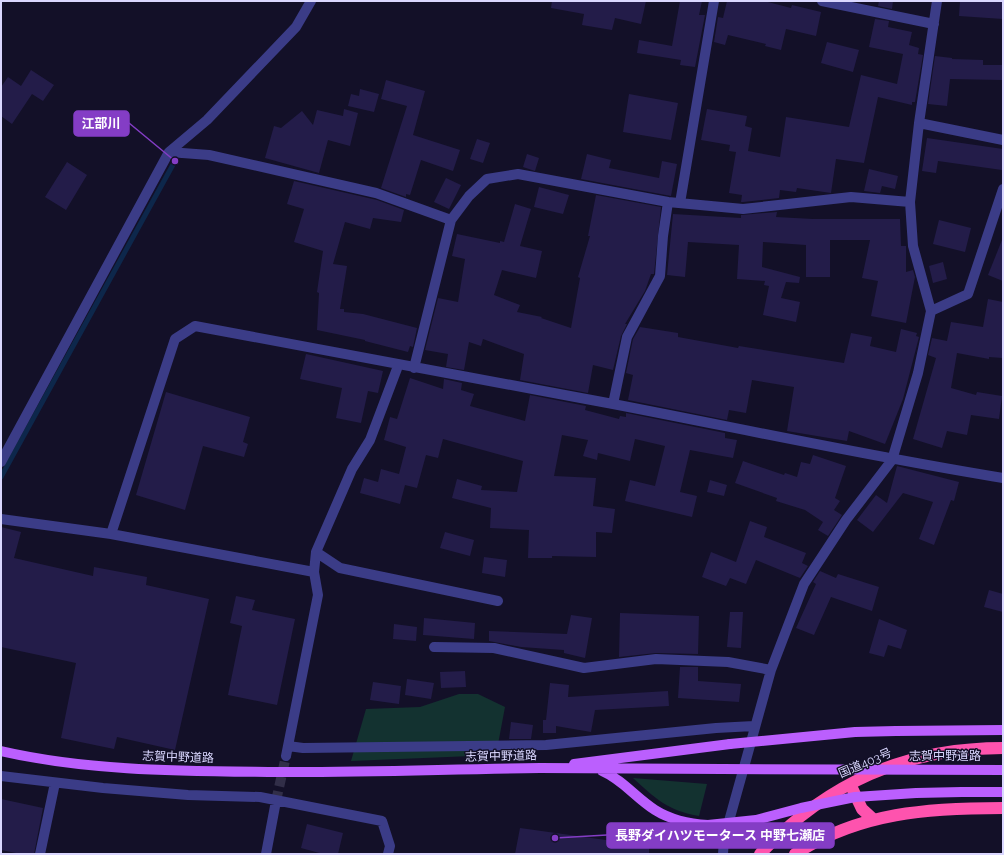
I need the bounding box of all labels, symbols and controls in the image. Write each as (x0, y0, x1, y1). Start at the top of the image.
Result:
callout: 江部川 (74, 111, 129, 136)
text: 江部川 (81, 116, 121, 131)
street label: 国道403号 (836, 746, 894, 780)
street label: 志賀中野道路 (465, 748, 537, 764)
street label: 志賀中野道路 (142, 749, 214, 765)
street label: 志賀中野道路 (909, 749, 981, 763)
callout: 長野ダイハツモータース 中野七瀬店 (607, 823, 834, 848)
text: 長野ダイハツモータース 中野七瀬店 (615, 828, 825, 843)

